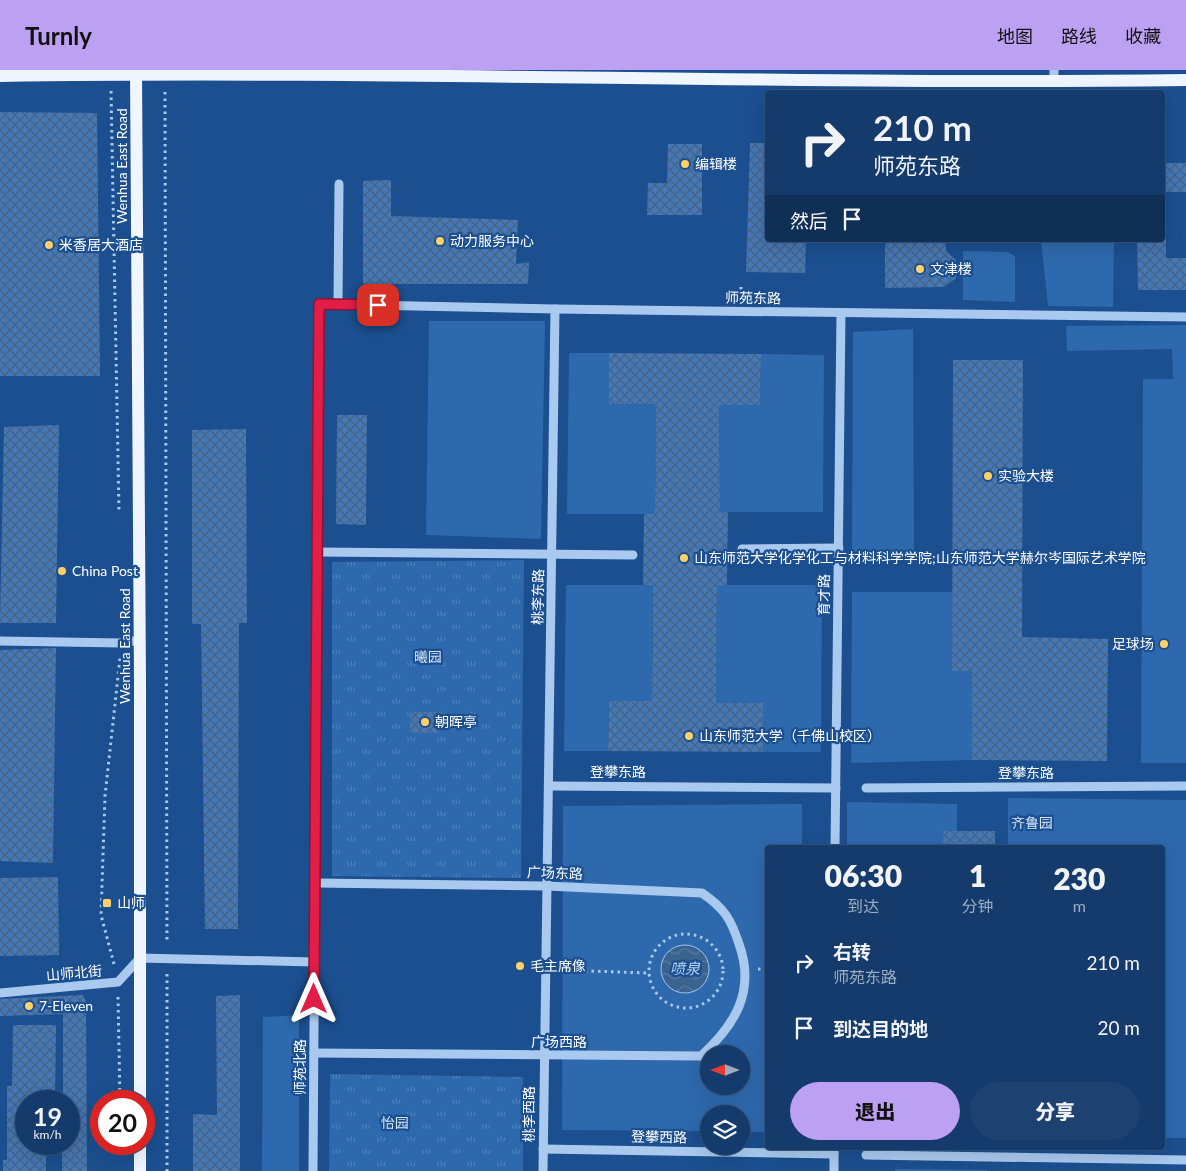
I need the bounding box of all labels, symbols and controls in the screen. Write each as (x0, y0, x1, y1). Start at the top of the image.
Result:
text: Turnly (25, 21, 92, 50)
text: 地图 (997, 25, 1033, 47)
text: 路线 (1061, 25, 1097, 47)
text: 收藏 (1125, 25, 1161, 47)
text: 210 m (873, 106, 972, 148)
street label: Wenhua East Road (113, 108, 130, 224)
icon: right (790, 110, 855, 175)
text: 师苑东路 (873, 152, 961, 179)
place label: 编辑楼 (695, 155, 737, 172)
marker: 编辑楼 (679, 158, 691, 170)
icon: arrive (838, 205, 866, 233)
text: 然后 (790, 209, 828, 232)
place label: 动力服务中心 (450, 232, 534, 249)
marker: 动力服务中心 (434, 235, 446, 247)
place label: 米香居大酒店 (59, 236, 143, 253)
marker: 米香居大酒店 (43, 239, 55, 251)
place label: 文津楼 (930, 260, 972, 277)
marker: 文津楼 (914, 263, 926, 275)
pin (357, 284, 399, 326)
street label: 师苑东路 (725, 289, 781, 306)
icon: arrive (364, 291, 392, 319)
place label: 实验大楼 (998, 467, 1054, 484)
marker: 实验大楼 (982, 470, 994, 482)
place label: 山东师范大学化学化工与材料科学学院;山东师范大学赫尔岑国际艺术学院 (694, 549, 1146, 566)
marker: 山东师范大学化学化工与材料科学学院;山东师范大学赫尔岑国际艺术学院 (678, 552, 690, 564)
place label: China Post (72, 562, 138, 579)
marker: China Post (56, 565, 68, 577)
street label: 桃李东路 (529, 569, 546, 625)
street label: 育才路 (815, 574, 832, 616)
street label: Wenhua East Road (116, 588, 133, 704)
place label: 足球场 (1112, 635, 1154, 652)
marker: 足球场 (1158, 638, 1170, 650)
park label: 曦园 (414, 648, 442, 665)
place label: 朝晖亭 (435, 713, 477, 730)
marker: 朝晖亭 (419, 716, 431, 728)
place label: 山东师范大学（千佛山校区） (699, 727, 881, 744)
marker: 山东师范大学（千佛山校区） (683, 730, 695, 742)
street label: 登攀东路 (590, 763, 646, 780)
street label: 登攀东路 (998, 764, 1054, 781)
park label: 齐鲁园 (1011, 814, 1053, 831)
text: 06:30 (825, 857, 902, 893)
text: 1 (969, 857, 986, 893)
text: 230 (1053, 860, 1105, 896)
street label: 广场东路 (527, 863, 583, 882)
place label: 山师 (117, 894, 145, 911)
text: 到达 (847, 896, 879, 915)
text: 分钟 (962, 896, 994, 915)
text: m (1073, 896, 1086, 915)
marker: 山师 (101, 897, 113, 909)
text: 右转 (833, 940, 871, 963)
icon: right (790, 949, 818, 977)
text: 210 m (1086, 951, 1140, 974)
place label: 毛主席像 (530, 957, 586, 974)
water label: 喷泉 (670, 959, 701, 977)
marker: 毛主席像 (514, 960, 526, 972)
street label: 山师北街 (45, 962, 103, 983)
text: 师苑东路 (833, 967, 897, 986)
position arrow (287, 972, 339, 1024)
place label: 7-Eleven (39, 997, 93, 1014)
marker: 7-Eleven (23, 1000, 35, 1012)
icon: arrive (790, 1014, 818, 1042)
text: 20 m (1097, 1016, 1140, 1039)
text: 到达目的地 (833, 1017, 928, 1040)
street label: 广场西路 (531, 1033, 587, 1050)
street label: 师苑北路 (291, 1039, 308, 1095)
north arrow (700, 1045, 750, 1095)
map controls (700, 1045, 750, 1155)
button: 退出 (790, 1082, 960, 1140)
button: 分享 (970, 1082, 1140, 1140)
street label: 桃李西路 (520, 1086, 537, 1142)
speed limit sign: 20 (90, 1090, 155, 1155)
text: 19 (33, 1101, 62, 1131)
button: layers (700, 1105, 750, 1155)
park label: 怡园 (381, 1114, 409, 1131)
text: km/h (33, 1127, 62, 1142)
street label: 登攀西路 (631, 1128, 687, 1145)

